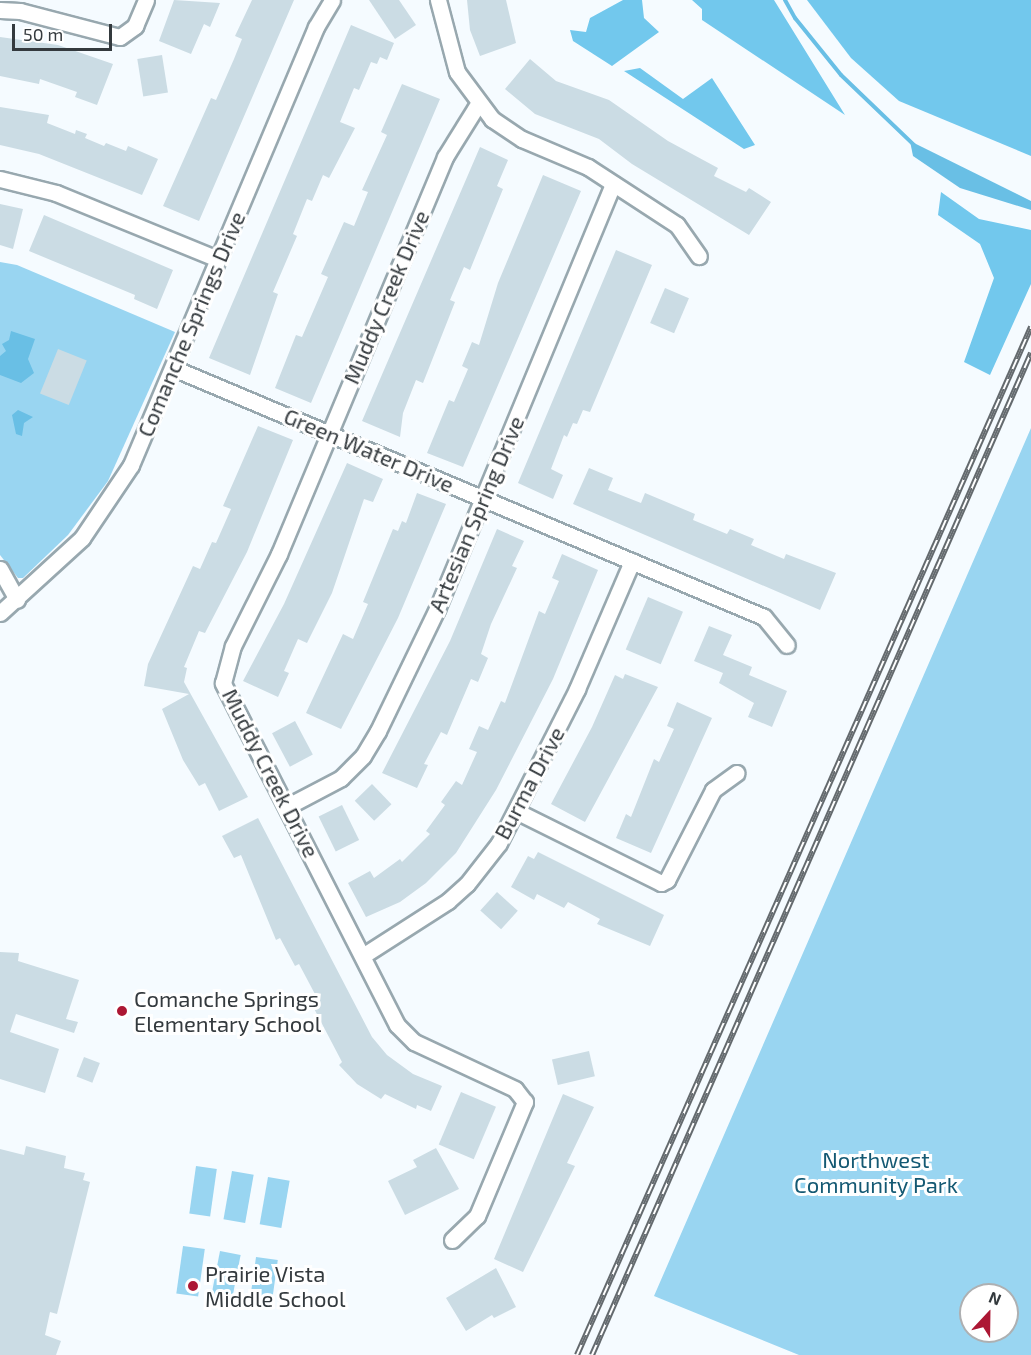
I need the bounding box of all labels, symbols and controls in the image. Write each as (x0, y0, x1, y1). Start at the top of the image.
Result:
scale bar (15, 12, 116, 50)
text: 50 m (23, 23, 63, 45)
street label: Muddy Creek Drive (337, 206, 435, 388)
street label: Comanche Springs Drive (132, 207, 250, 441)
street label: Green Water Drive (280, 402, 458, 498)
street label: Artesian Spring Drive (423, 412, 529, 616)
street label: Muddy Creek Drive (217, 684, 325, 862)
street label: Burma Drive (488, 722, 570, 844)
place label: Comanche Springs Elementary School (134, 985, 322, 1036)
marker: Comanche Springs Elementary School (115, 1004, 129, 1018)
park label: Northwest Community Park (794, 1146, 958, 1198)
place label: Prairie Vista Middle School (205, 1260, 346, 1312)
marker: Prairie Vista Middle School (186, 1279, 200, 1293)
north arrow (959, 1283, 1019, 1343)
text: N (986, 1287, 1004, 1309)

